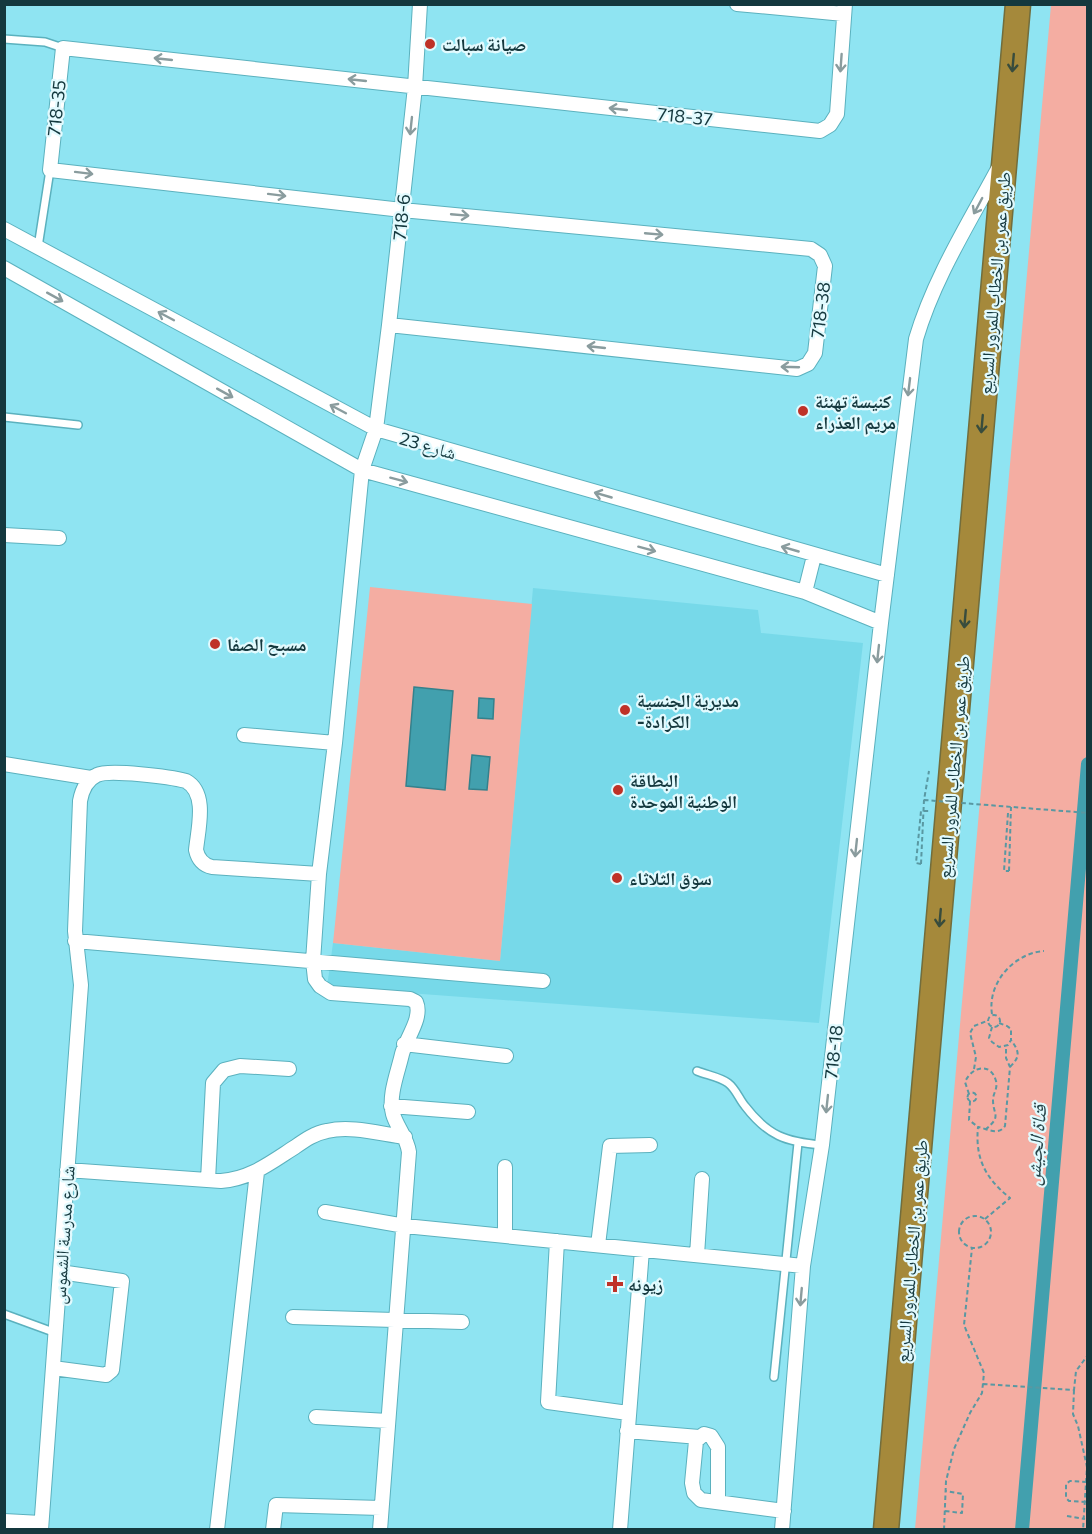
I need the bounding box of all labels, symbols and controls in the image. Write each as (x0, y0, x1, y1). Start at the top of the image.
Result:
place label: صيانة سبالت (442, 33, 526, 56)
marker: صيانة سبالت (423, 37, 437, 51)
one-way arrow (835, 52, 846, 72)
one-way arrow (1007, 52, 1018, 72)
one-way arrow (154, 53, 174, 64)
one-way arrow (348, 75, 368, 86)
street label: 718-35 (42, 79, 70, 137)
street label: 718-37 (656, 102, 714, 130)
one-way arrow (609, 103, 629, 114)
one-way arrow (405, 115, 416, 135)
one-way arrow (73, 168, 93, 179)
street label: طريق عمر بن الخطاب للمرور السريع (973, 171, 1017, 396)
one-way arrow (267, 190, 287, 201)
street label: 718-6 (388, 193, 414, 241)
one-way arrow (972, 197, 984, 214)
one-way arrow (450, 210, 469, 221)
one-way arrow (644, 229, 664, 240)
street label: 718-38 (806, 280, 834, 340)
one-way arrow (46, 292, 64, 303)
one-way arrow (158, 310, 176, 321)
one-way arrow (587, 341, 607, 352)
one-way arrow (781, 361, 800, 373)
one-way arrow (904, 376, 915, 396)
one-way arrow (217, 387, 234, 399)
place label: كنيسة تهنئة مريم العذراء (815, 390, 896, 435)
one-way arrow (330, 403, 347, 415)
marker: كنيسة تهنئة مريم العذراء (796, 404, 810, 418)
one-way arrow (976, 414, 987, 434)
street label: شارع 23 (397, 426, 459, 465)
one-way arrow (389, 474, 408, 486)
one-way arrow (593, 489, 612, 500)
one-way arrow (638, 543, 657, 555)
one-way arrow (781, 543, 800, 554)
one-way arrow (959, 608, 970, 628)
place label: مسبح الصفا (227, 633, 307, 657)
marker: مسبح الصفا (208, 637, 222, 651)
one-way arrow (872, 644, 883, 663)
street label: طريق عمر بن الخطاب للمرور السريع (932, 655, 976, 880)
place label: مديرية الجنسية -الكرادة (637, 689, 739, 732)
marker: مديرية الجنسية -الكرادة (618, 703, 632, 717)
place label: البطاقة الوطنية الموحدة (630, 769, 737, 812)
marker: البطاقة الوطنية الموحدة (611, 783, 625, 797)
one-way arrow (850, 837, 861, 857)
place label: سوق الثلاثاء (629, 867, 712, 890)
marker: سوق الثلاثاء (610, 871, 624, 885)
one-way arrow (934, 907, 945, 927)
street label: 718-18 (819, 1024, 847, 1080)
one-way arrow (821, 1094, 832, 1114)
water label: قناة الجيش (1020, 1101, 1053, 1187)
street label: طريق عمر بن الخطاب للمرور السريع (890, 1139, 934, 1364)
street label: شارع مدرسة الشموس (47, 1165, 80, 1305)
place label: زيونه (628, 1273, 663, 1295)
marker: زيونه (606, 1275, 624, 1293)
one-way arrow (795, 1287, 806, 1307)

